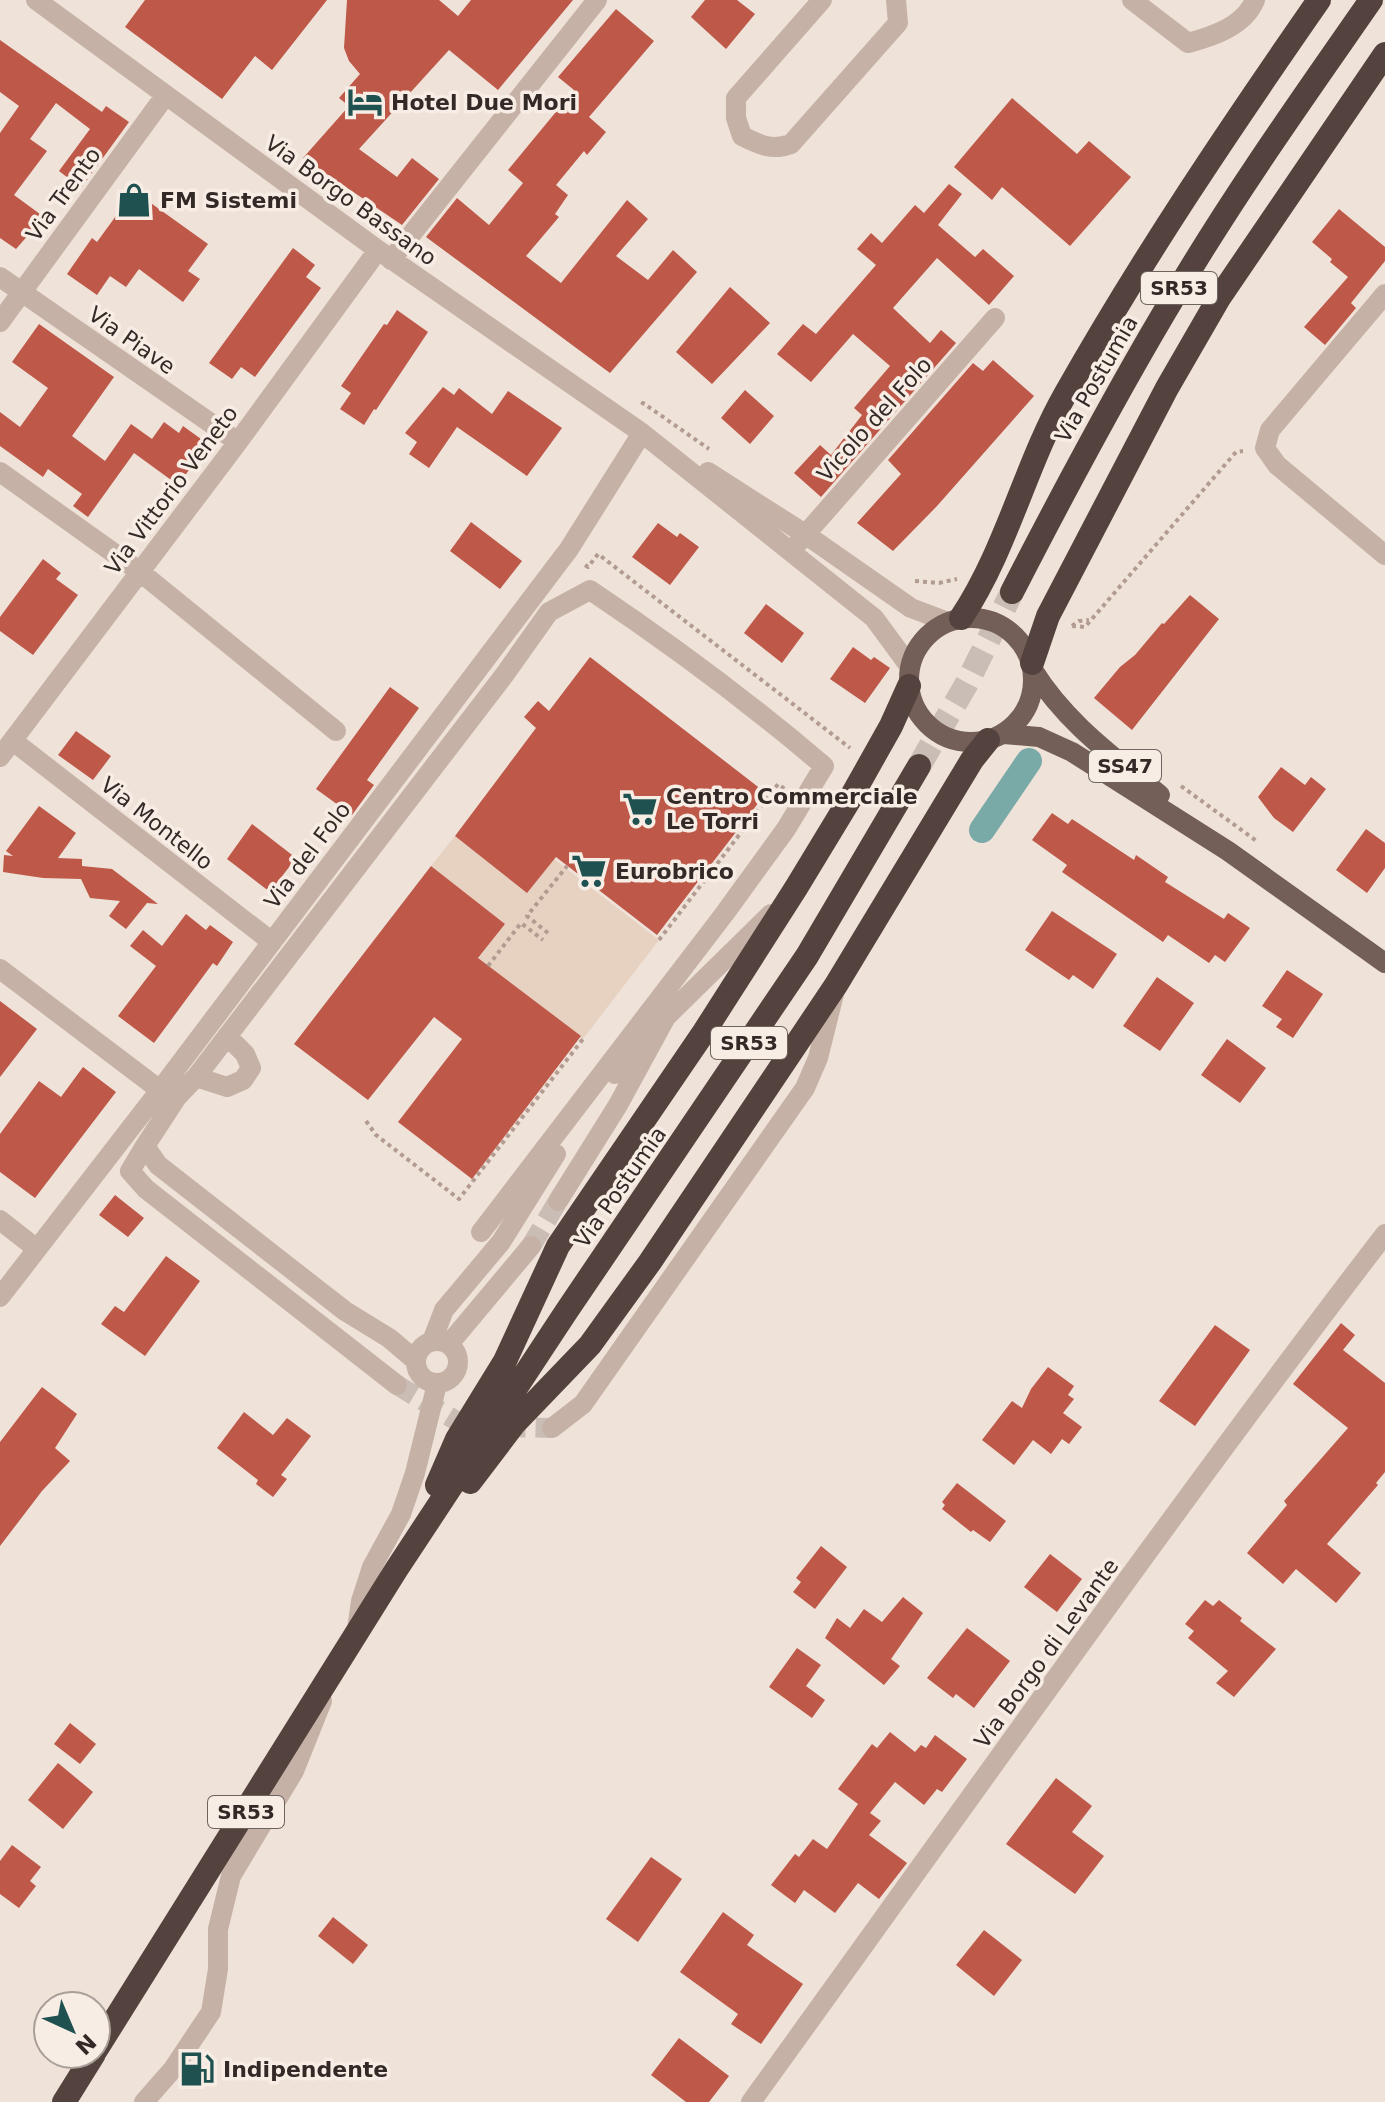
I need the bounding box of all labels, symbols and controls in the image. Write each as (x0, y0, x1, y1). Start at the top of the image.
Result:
hotel icon: Hotel Due Mori (346, 83, 384, 121)
place label: Hotel Due Mori (391, 90, 577, 115)
street label: Via Borgo Bassano (260, 130, 441, 271)
street label: Via Trento (21, 143, 106, 246)
shop icon: FM Sistemi (115, 181, 153, 219)
place label: FM Sistemi (160, 188, 297, 213)
road number: SR53 (1141, 272, 1217, 304)
street label: Via Piave (84, 301, 180, 379)
street label: Via Postumia (1050, 311, 1143, 447)
street label: Vicolo del Folo (812, 352, 937, 487)
street label: Via Vittorio Veneto (100, 401, 243, 580)
road number: SS47 (1089, 750, 1161, 782)
street label: Via Montello (96, 772, 218, 875)
place label: Centro Commerciale Le Torri (666, 784, 918, 834)
supermarket icon: Centro Commerciale Le Torri (621, 790, 659, 828)
street label: Via del Folo (259, 797, 355, 913)
supermarket icon: Eurobrico (570, 852, 608, 890)
place label: Eurobrico (615, 859, 734, 884)
road number: SR53 (711, 1027, 787, 1059)
street label: Via Postumia (569, 1122, 671, 1253)
street label: Via Borgo di Levante (969, 1554, 1123, 1753)
road number: SR53 (208, 1796, 284, 1828)
north arrow (32, 1990, 112, 2070)
text: N (70, 2029, 101, 2059)
fuel station icon: Indipendente (178, 2050, 216, 2088)
place label: Indipendente (223, 2057, 388, 2082)

